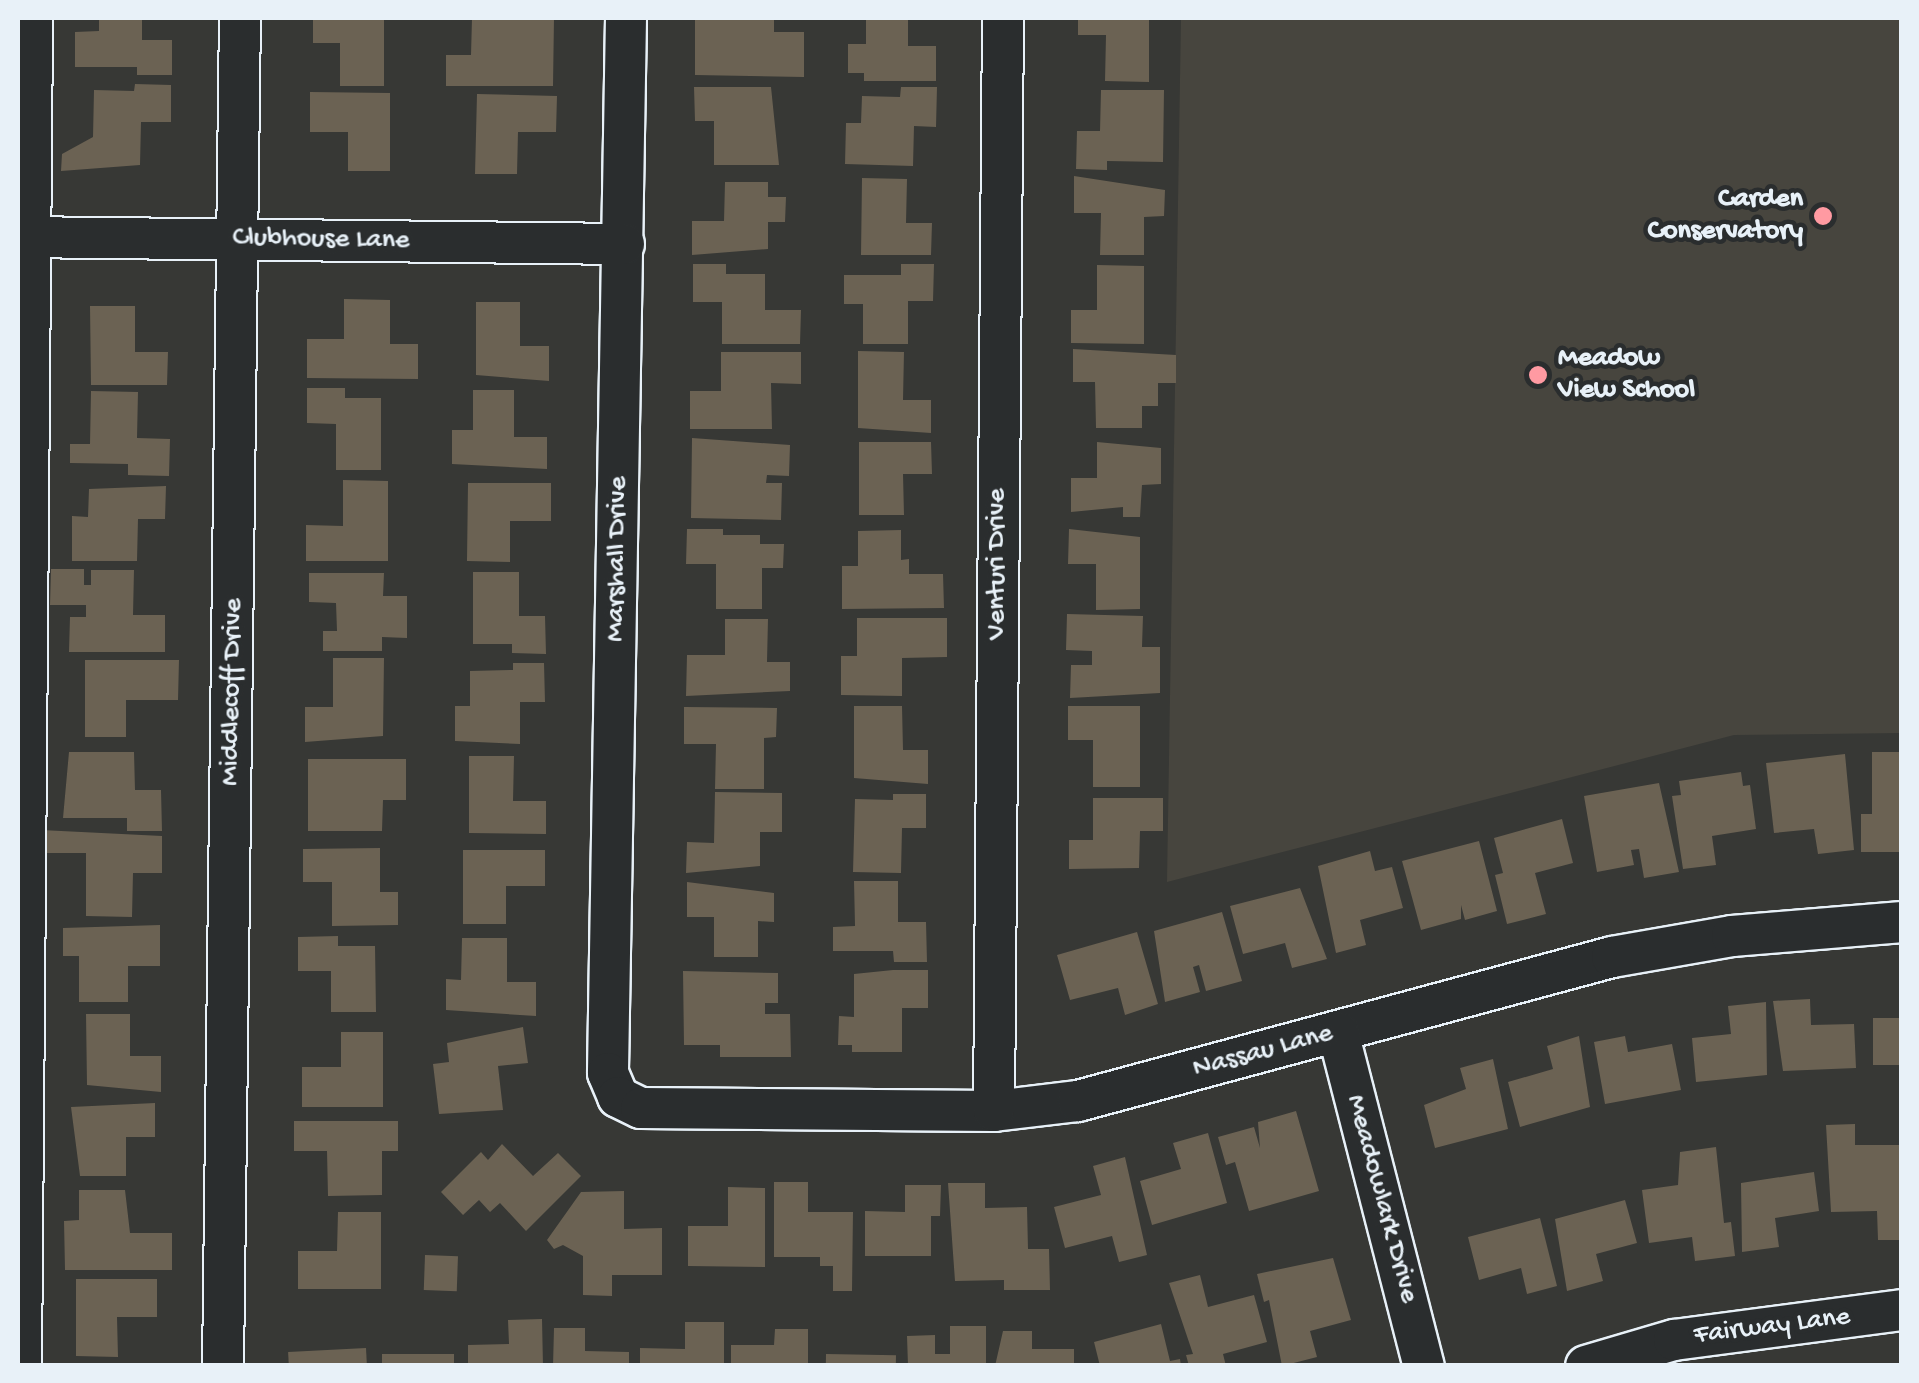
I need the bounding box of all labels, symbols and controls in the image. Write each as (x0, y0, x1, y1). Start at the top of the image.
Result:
place label: Carden Conservatory (1648, 183, 1803, 249)
marker: Carden Conservatory (1812, 205, 1834, 227)
street label: Clubhouse Lane (232, 222, 410, 258)
place label: Meadow View School (1558, 342, 1695, 408)
marker: Meadow View School (1527, 364, 1549, 386)
street label: Marshall Drive (600, 476, 636, 642)
street label: Venturi Drive (981, 488, 1015, 640)
street label: Middlecoff Drive (215, 598, 251, 786)
street label: Nassau Lane (1189, 1017, 1337, 1087)
street label: Meadowlark Drive (1337, 1091, 1425, 1307)
street label: Fairway Lane (1692, 1301, 1852, 1353)

